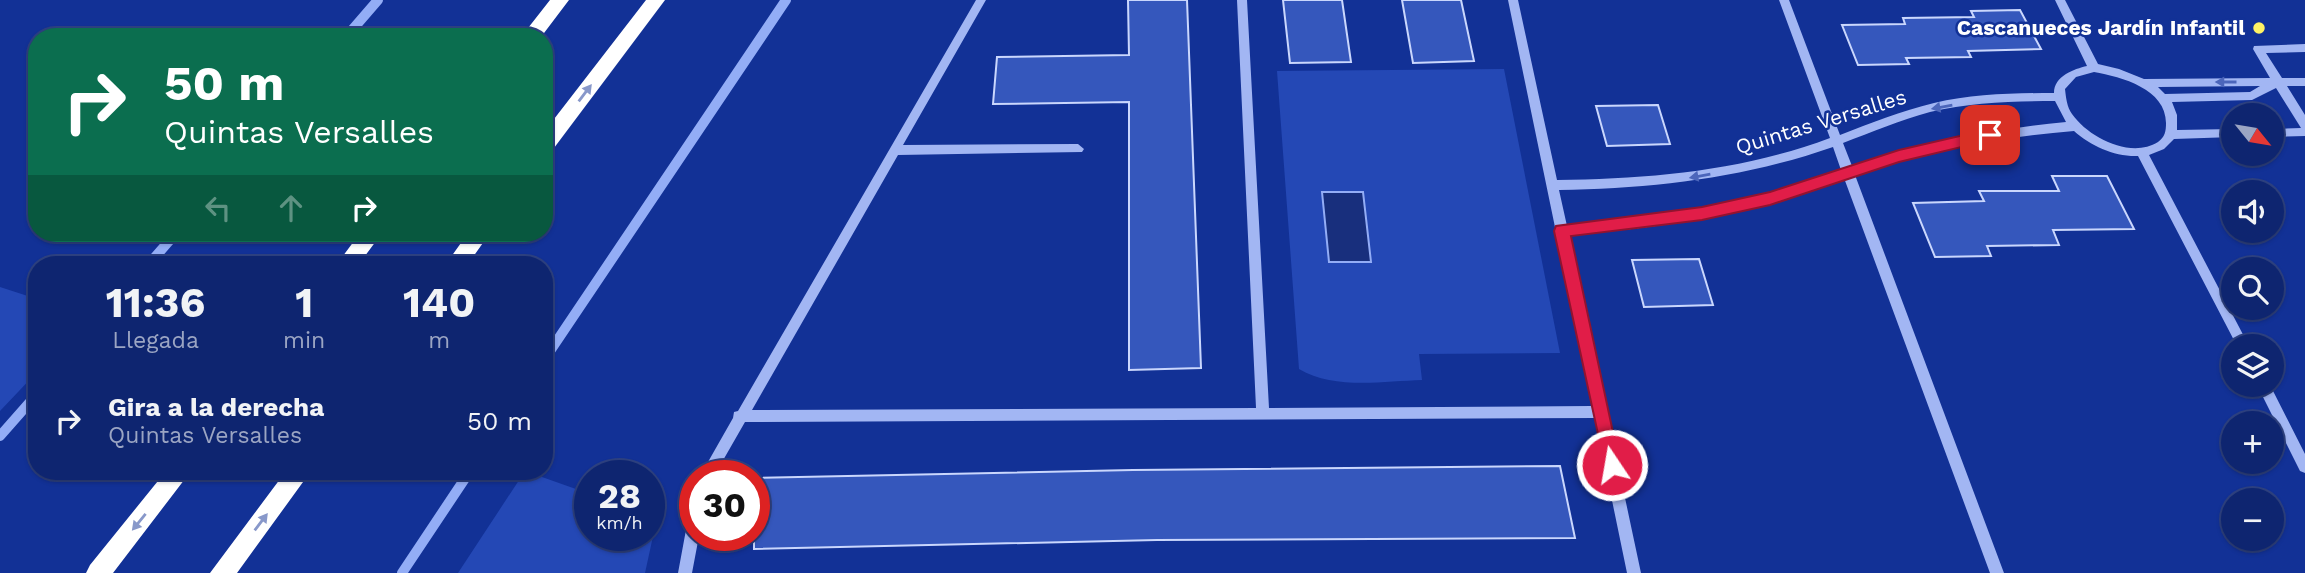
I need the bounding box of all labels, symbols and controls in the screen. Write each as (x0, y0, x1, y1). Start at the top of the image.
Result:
place label: Cascanueces Jardín Infantil (1957, 15, 2245, 40)
marker: Cascanueces Jardín Infantil (2251, 20, 2267, 36)
text: 50 m (164, 54, 284, 112)
icon: right (49, 56, 140, 147)
one-way arrow (2215, 76, 2237, 88)
one-way arrow (578, 84, 592, 102)
street label: Quintas Versalles (1732, 84, 1909, 159)
one-way arrow (1931, 102, 1953, 113)
north arrow (2221, 103, 2284, 166)
map controls (2221, 103, 2284, 551)
pin (1960, 105, 2020, 165)
text: Quintas Versalles (164, 113, 434, 151)
icon: arrive (1971, 116, 2009, 154)
one-way arrow (1689, 171, 1711, 182)
button: sound (2221, 180, 2284, 243)
icon: left (199, 189, 237, 227)
icon: ahead (272, 189, 310, 227)
icon: right (345, 189, 383, 227)
button: search (2221, 257, 2284, 320)
text: 11:36 (106, 278, 205, 327)
text: 1 (295, 278, 313, 327)
text: 140 (403, 278, 475, 327)
text: Llegada (112, 327, 199, 354)
text: min (283, 327, 325, 354)
text: m (428, 327, 450, 354)
button: layers (2221, 334, 2284, 397)
text: Gira a la derecha (108, 392, 324, 422)
icon: right (49, 402, 87, 440)
text: 50 m (467, 406, 532, 436)
button: + (2221, 411, 2284, 474)
text: Quintas Versalles (108, 422, 302, 449)
position arrow (1575, 428, 1649, 502)
speed limit sign: 30 (679, 460, 770, 551)
text: 28 (598, 475, 641, 517)
button: − (2221, 488, 2284, 551)
one-way arrow (132, 512, 147, 530)
text: km/h (596, 512, 643, 533)
one-way arrow (253, 513, 267, 531)

